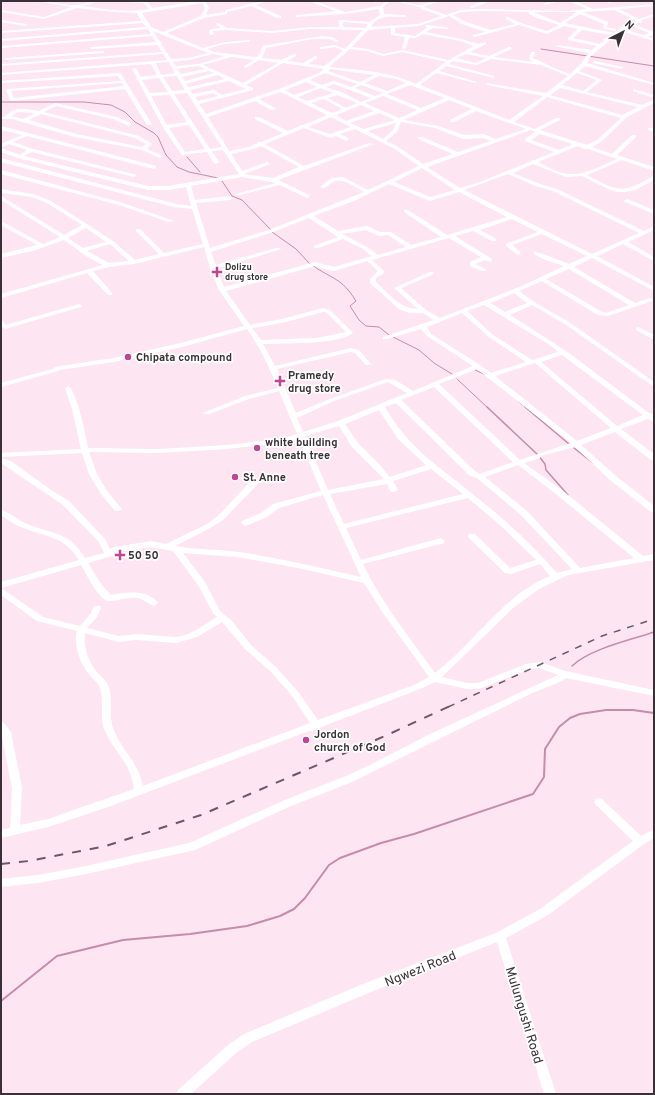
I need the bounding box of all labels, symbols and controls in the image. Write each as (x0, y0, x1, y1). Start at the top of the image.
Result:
north arrow (603, 12, 643, 52)
text: N (621, 17, 637, 33)
place label: Dolizu drug store (225, 262, 268, 283)
marker: Dolizu drug store (212, 267, 222, 277)
place label: Chipata compound (136, 351, 232, 365)
marker: Chipata compound (123, 352, 133, 362)
place label: Pramedy drug store (288, 369, 341, 396)
marker: Pramedy drug store (275, 376, 285, 386)
place label: white building beneath tree (265, 436, 338, 463)
marker: white building beneath tree (252, 443, 262, 453)
place label: St. Anne (243, 471, 286, 485)
marker: St. Anne (230, 472, 240, 482)
place label: 50 50 (128, 549, 159, 563)
marker: 50 50 (115, 550, 125, 560)
place label: Jordon church of God (314, 728, 386, 755)
marker: Jordon church of God (301, 735, 311, 745)
street label: Ngwezi Road (383, 948, 459, 991)
street label: Mulungushi Road (501, 965, 545, 1066)

